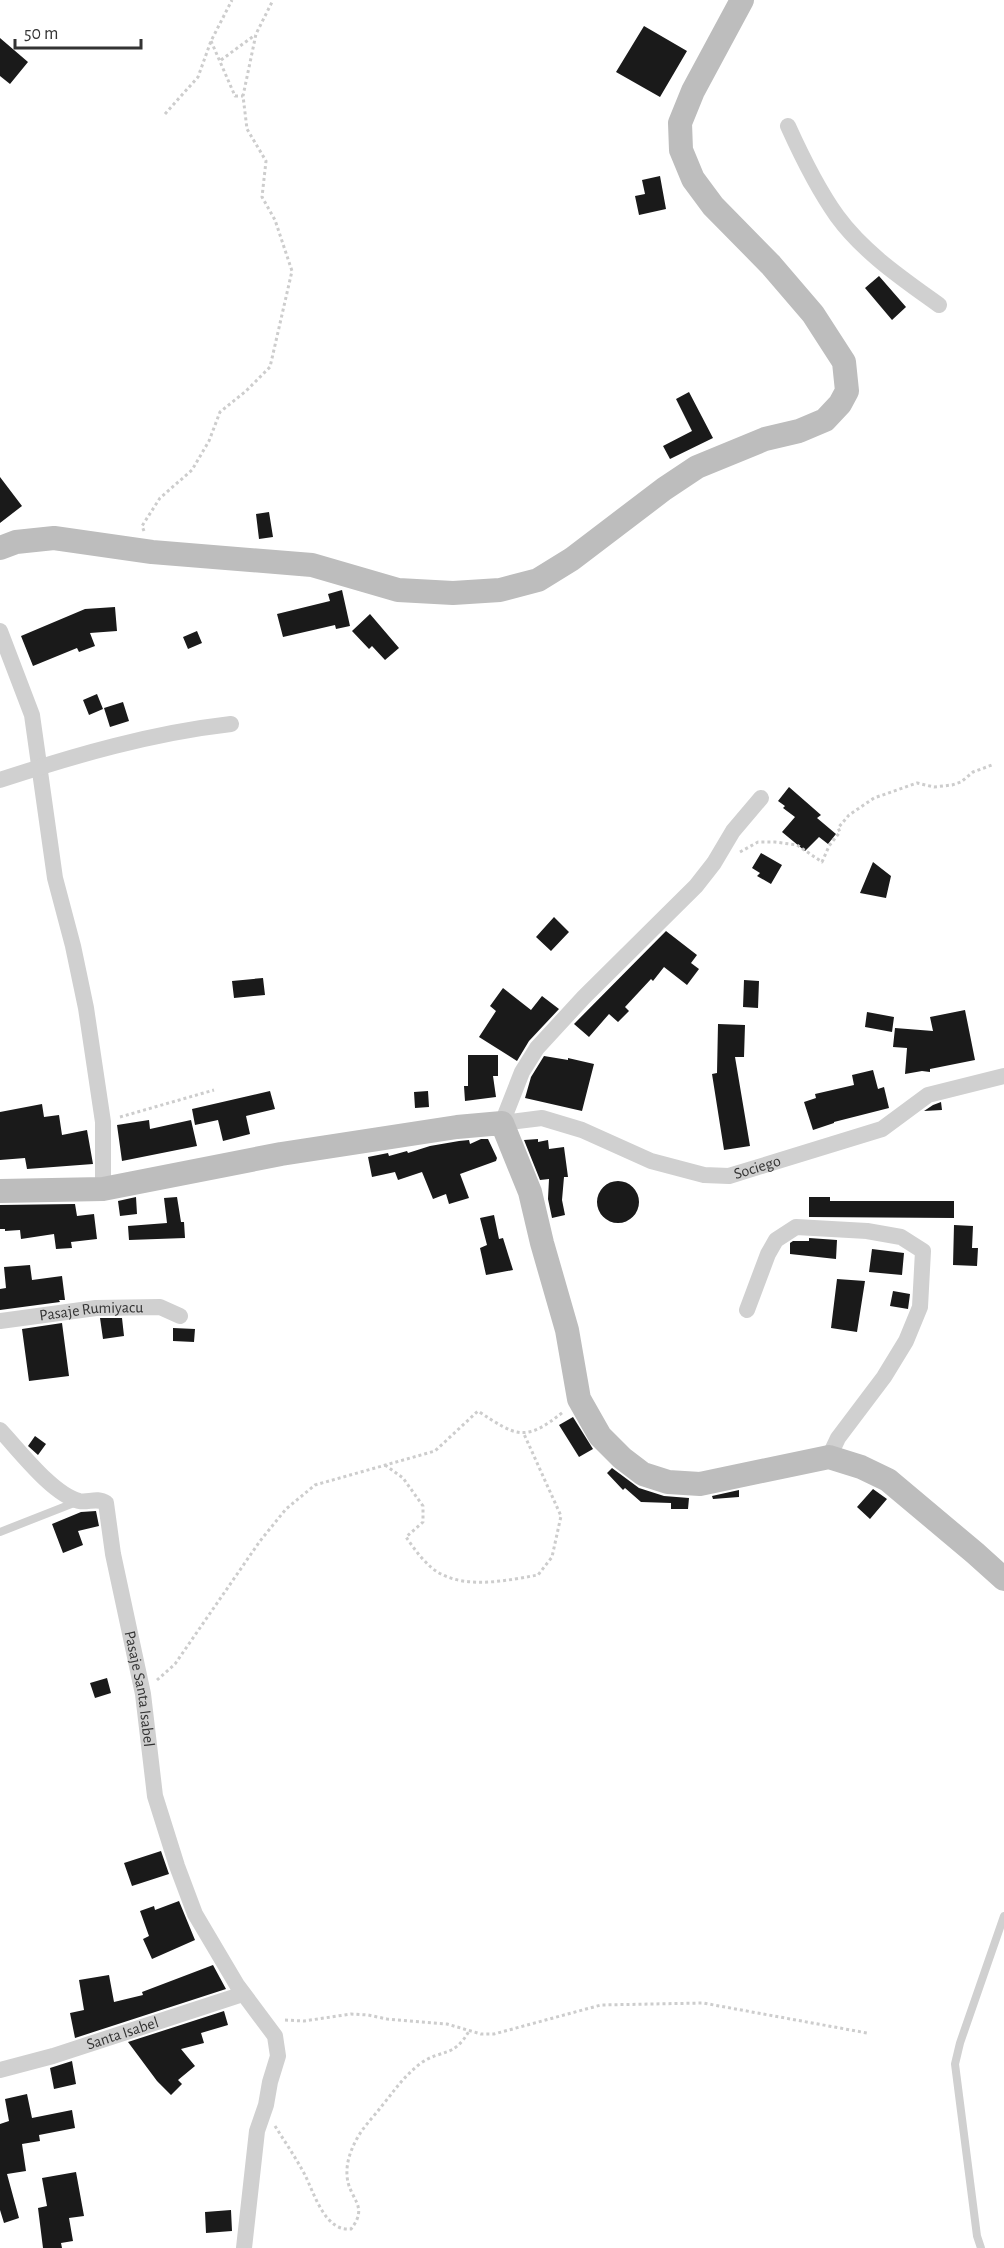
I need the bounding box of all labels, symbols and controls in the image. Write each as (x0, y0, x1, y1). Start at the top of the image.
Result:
scale bar (15, 12, 141, 50)
text: 50 m (24, 25, 58, 43)
street label: Sociego (732, 1153, 783, 1182)
street label: Pasaje Rumiyacu (38, 1299, 143, 1324)
street label: Pasaje Santa Isabel (122, 1629, 157, 1748)
street label: Santa Isabel (85, 2014, 161, 2053)

